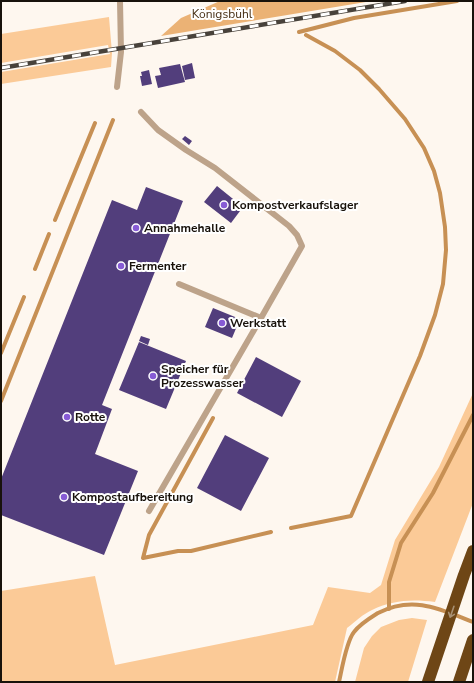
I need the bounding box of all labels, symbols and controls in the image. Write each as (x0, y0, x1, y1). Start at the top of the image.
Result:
park label: Königsbühl (192, 6, 253, 22)
place label: Kompostverkaufslager (232, 197, 358, 213)
marker: Kompostverkaufslager (219, 200, 229, 210)
place label: Annahmehalle (144, 220, 226, 236)
marker: Annahmehalle (131, 223, 141, 233)
place label: Fermenter (129, 258, 187, 274)
marker: Fermenter (116, 261, 126, 271)
place label: Werkstatt (230, 315, 286, 331)
marker: Werkstatt (217, 318, 227, 328)
place label: Speicher für Prozesswasser (161, 361, 244, 391)
marker: Speicher für Prozesswasser (148, 371, 158, 381)
place label: Rotte (75, 409, 106, 425)
marker: Rotte (62, 412, 72, 422)
place label: Kompostaufbereitung (72, 489, 193, 505)
marker: Kompostaufbereitung (59, 492, 69, 502)
one-way arrow (447, 605, 455, 617)

